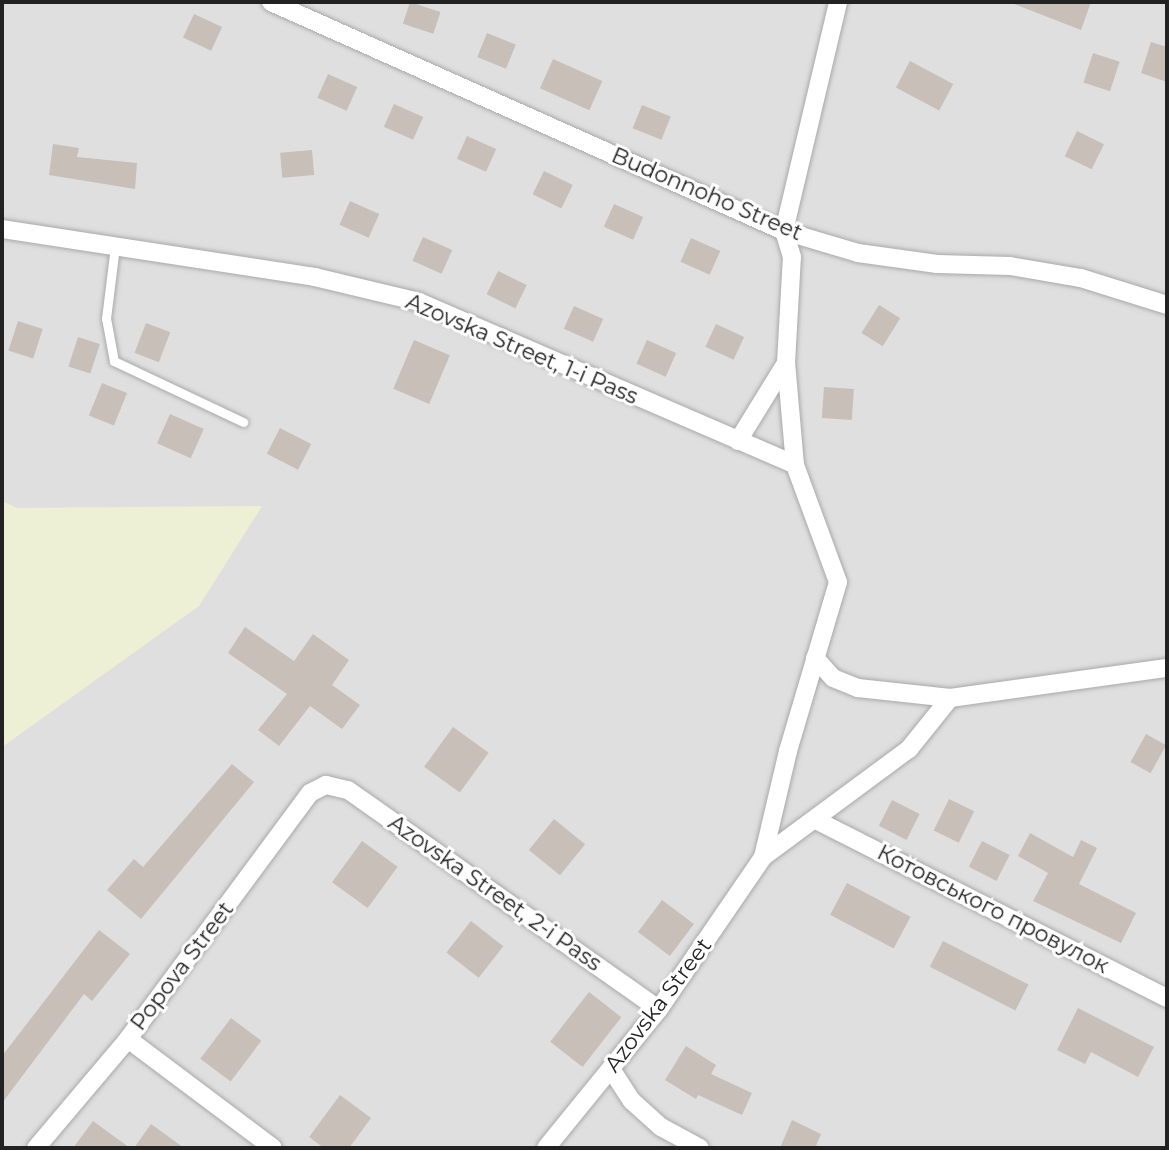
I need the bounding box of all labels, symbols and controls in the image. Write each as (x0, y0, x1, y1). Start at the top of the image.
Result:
street label: Budonnoho Street (608, 142, 806, 246)
street label: Azovska Street, 1-i Pass (402, 288, 642, 410)
street label: Azovska Street, 2-i Pass (383, 809, 607, 977)
street label: Котовського провулок (873, 839, 1113, 979)
street label: Popova Street (125, 896, 239, 1036)
street label: Azovska Street (599, 933, 717, 1077)

